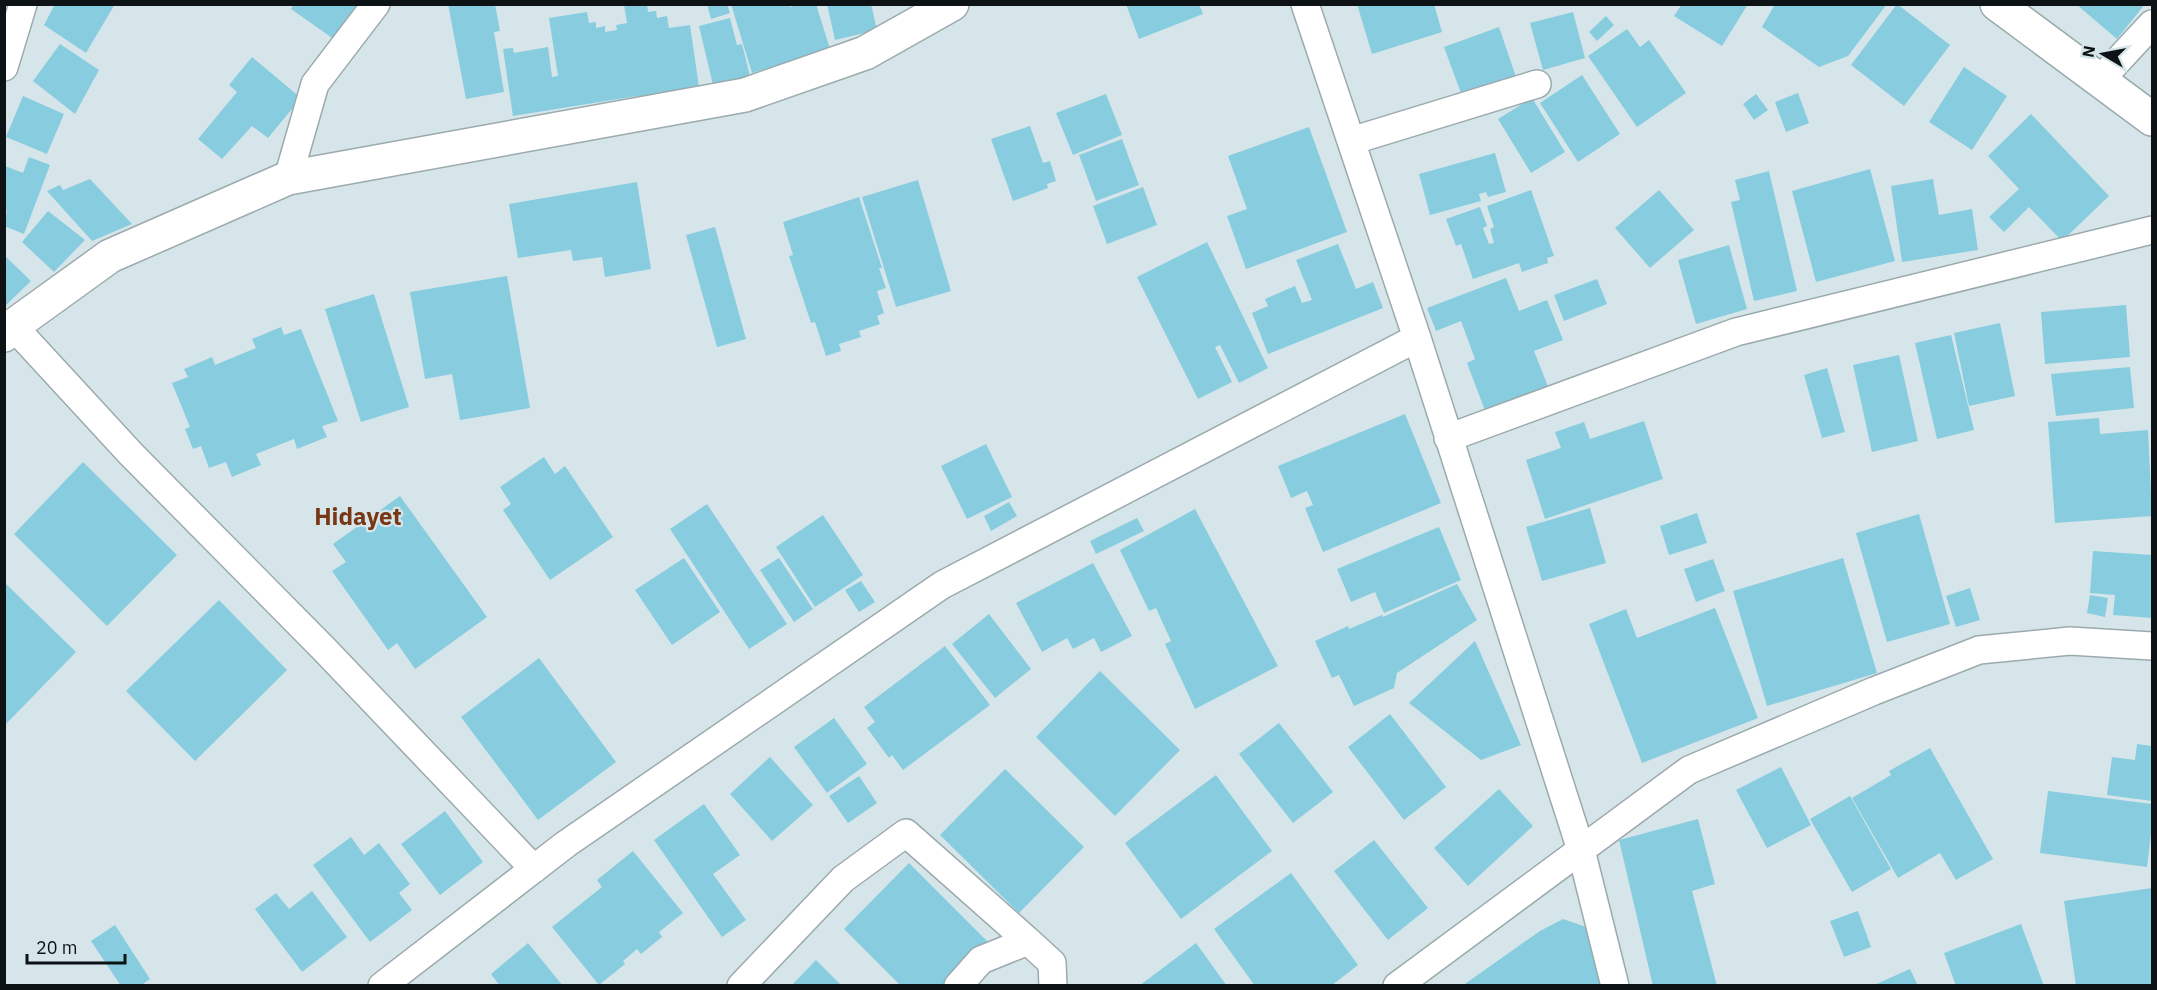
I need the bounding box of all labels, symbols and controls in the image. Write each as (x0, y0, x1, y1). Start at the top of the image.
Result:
north arrow (2073, 24, 2133, 84)
text: N (2077, 44, 2099, 59)
district label: Hidayet (314, 500, 402, 532)
scale bar (27, 927, 124, 965)
text: 20 m (36, 936, 78, 959)

